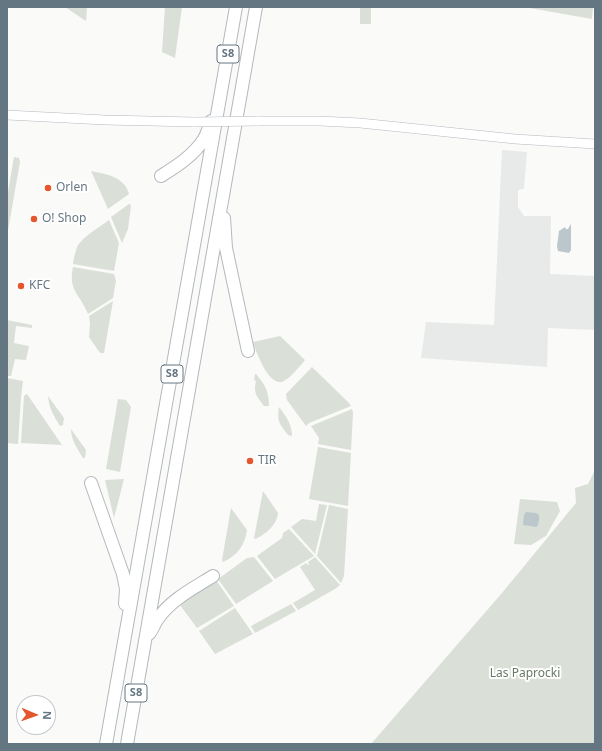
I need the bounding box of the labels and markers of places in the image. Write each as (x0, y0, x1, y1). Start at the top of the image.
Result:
place label: Orlen (56, 181, 88, 195)
marker: Orlen (43, 183, 53, 193)
place label: O! Shop (42, 212, 86, 226)
marker: O! Shop (29, 214, 39, 224)
place label: KFC (29, 279, 50, 293)
marker: KFC (16, 281, 26, 291)
place label: TIR (258, 454, 276, 468)
marker: TIR (245, 456, 255, 466)

